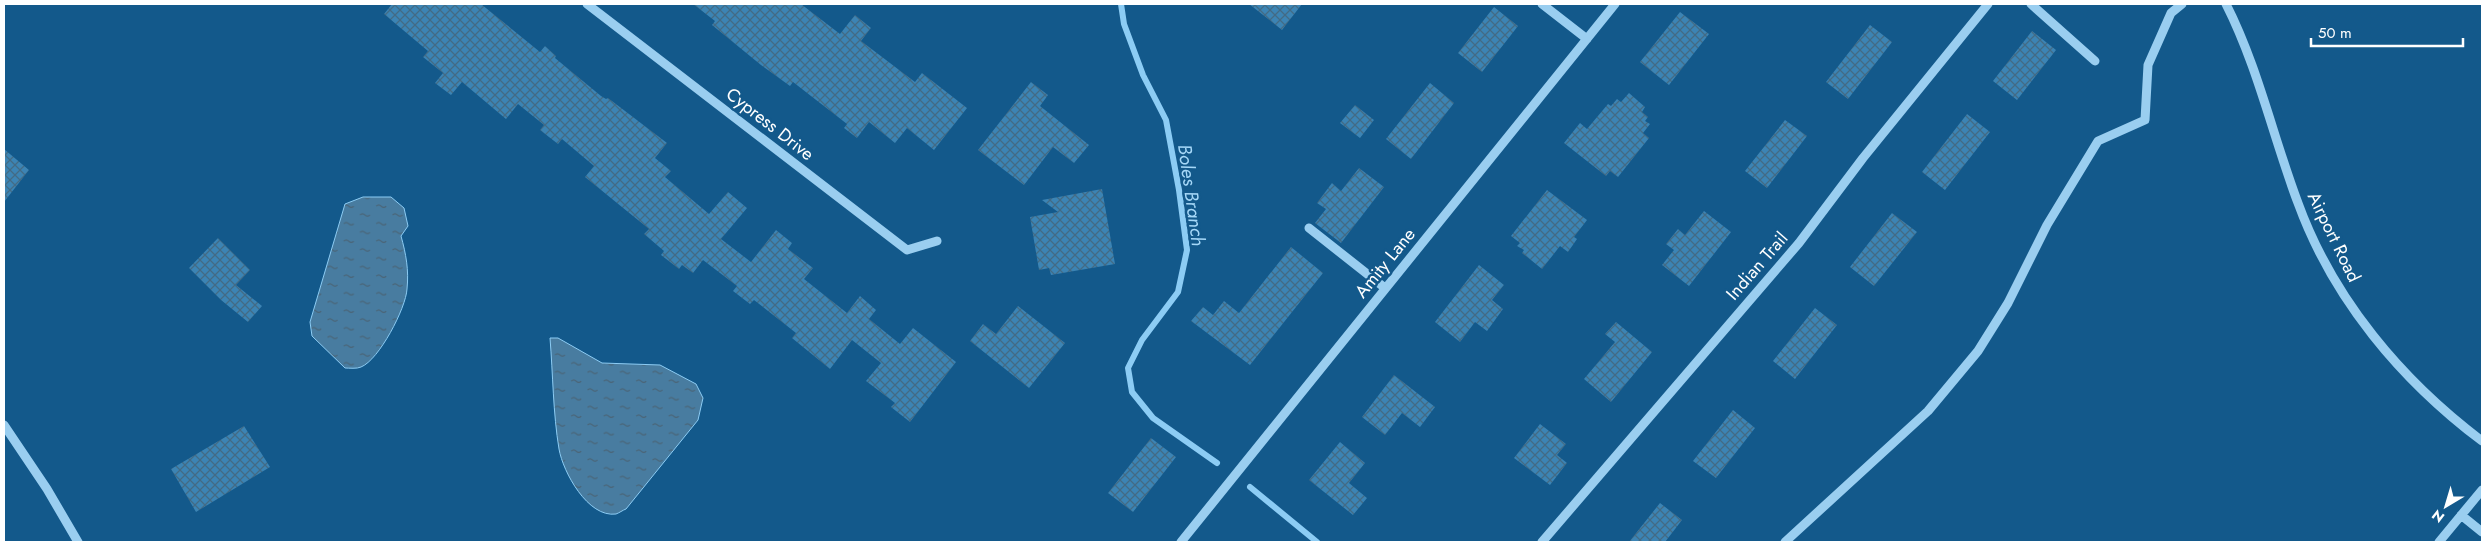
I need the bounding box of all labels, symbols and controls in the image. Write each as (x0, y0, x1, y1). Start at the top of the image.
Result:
scale bar (2311, 15, 2464, 47)
text: 50 m (2318, 22, 2352, 44)
street label: Cypress Drive (720, 81, 820, 167)
water label: Boles Branch (1171, 142, 1212, 248)
street label: Airport Road (2301, 187, 2367, 287)
street label: Amity Lane (1349, 222, 1421, 304)
street label: Indian Trail (1720, 226, 1794, 306)
north arrow (2421, 481, 2471, 531)
text: N (2427, 505, 2449, 528)

